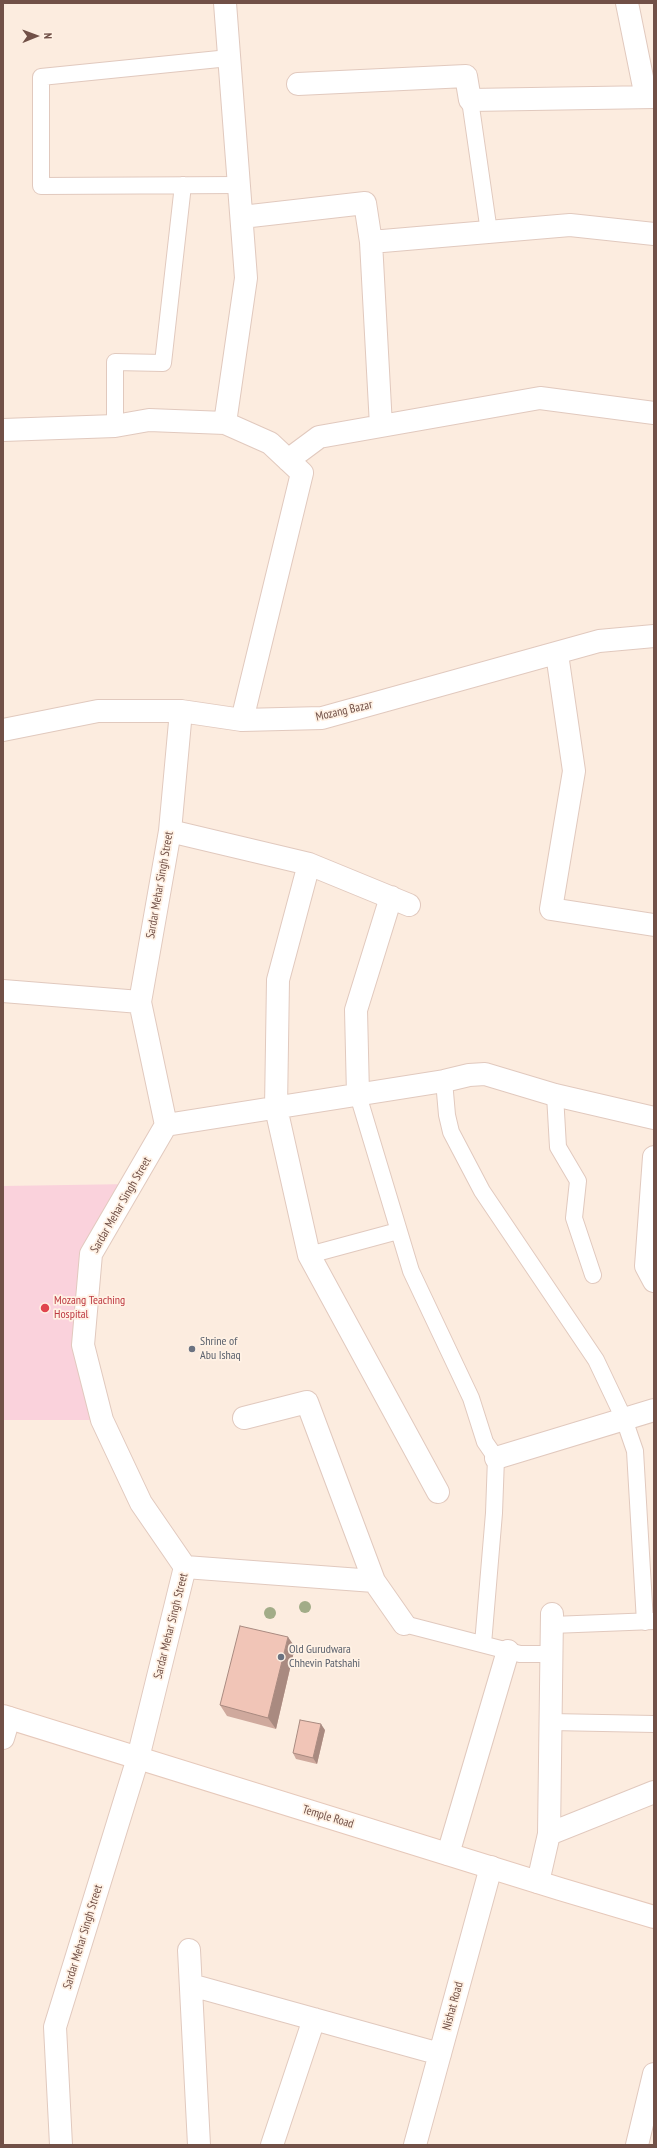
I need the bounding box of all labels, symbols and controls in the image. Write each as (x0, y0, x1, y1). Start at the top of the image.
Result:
north arrow (16, 16, 56, 56)
text: N (41, 33, 55, 39)
street label: Mozang Bazar (314, 697, 374, 725)
street label: Sardar Mehar Singh Street (143, 830, 177, 940)
street label: Sardar Mehar Singh Street (88, 1154, 154, 1256)
place label: Mozang Teaching Hospital (54, 1294, 125, 1322)
marker: Mozang Teaching Hospital (39, 1302, 51, 1314)
place label: Shrine of Abu Ishaq (200, 1335, 241, 1363)
marker: Shrine of Abu Ishaq (187, 1344, 197, 1354)
street label: Sardar Mehar Singh Street (151, 1572, 191, 1680)
place label: Old Gurudwara Chhevin Patshahi (289, 1643, 360, 1671)
marker: Old Gurudwara Chhevin Patshahi (276, 1652, 286, 1662)
street label: Temple Road (301, 1802, 355, 1832)
street label: Sardar Mehar Singh Street (60, 1883, 106, 1991)
street label: Nishat Road (440, 1980, 466, 2032)

